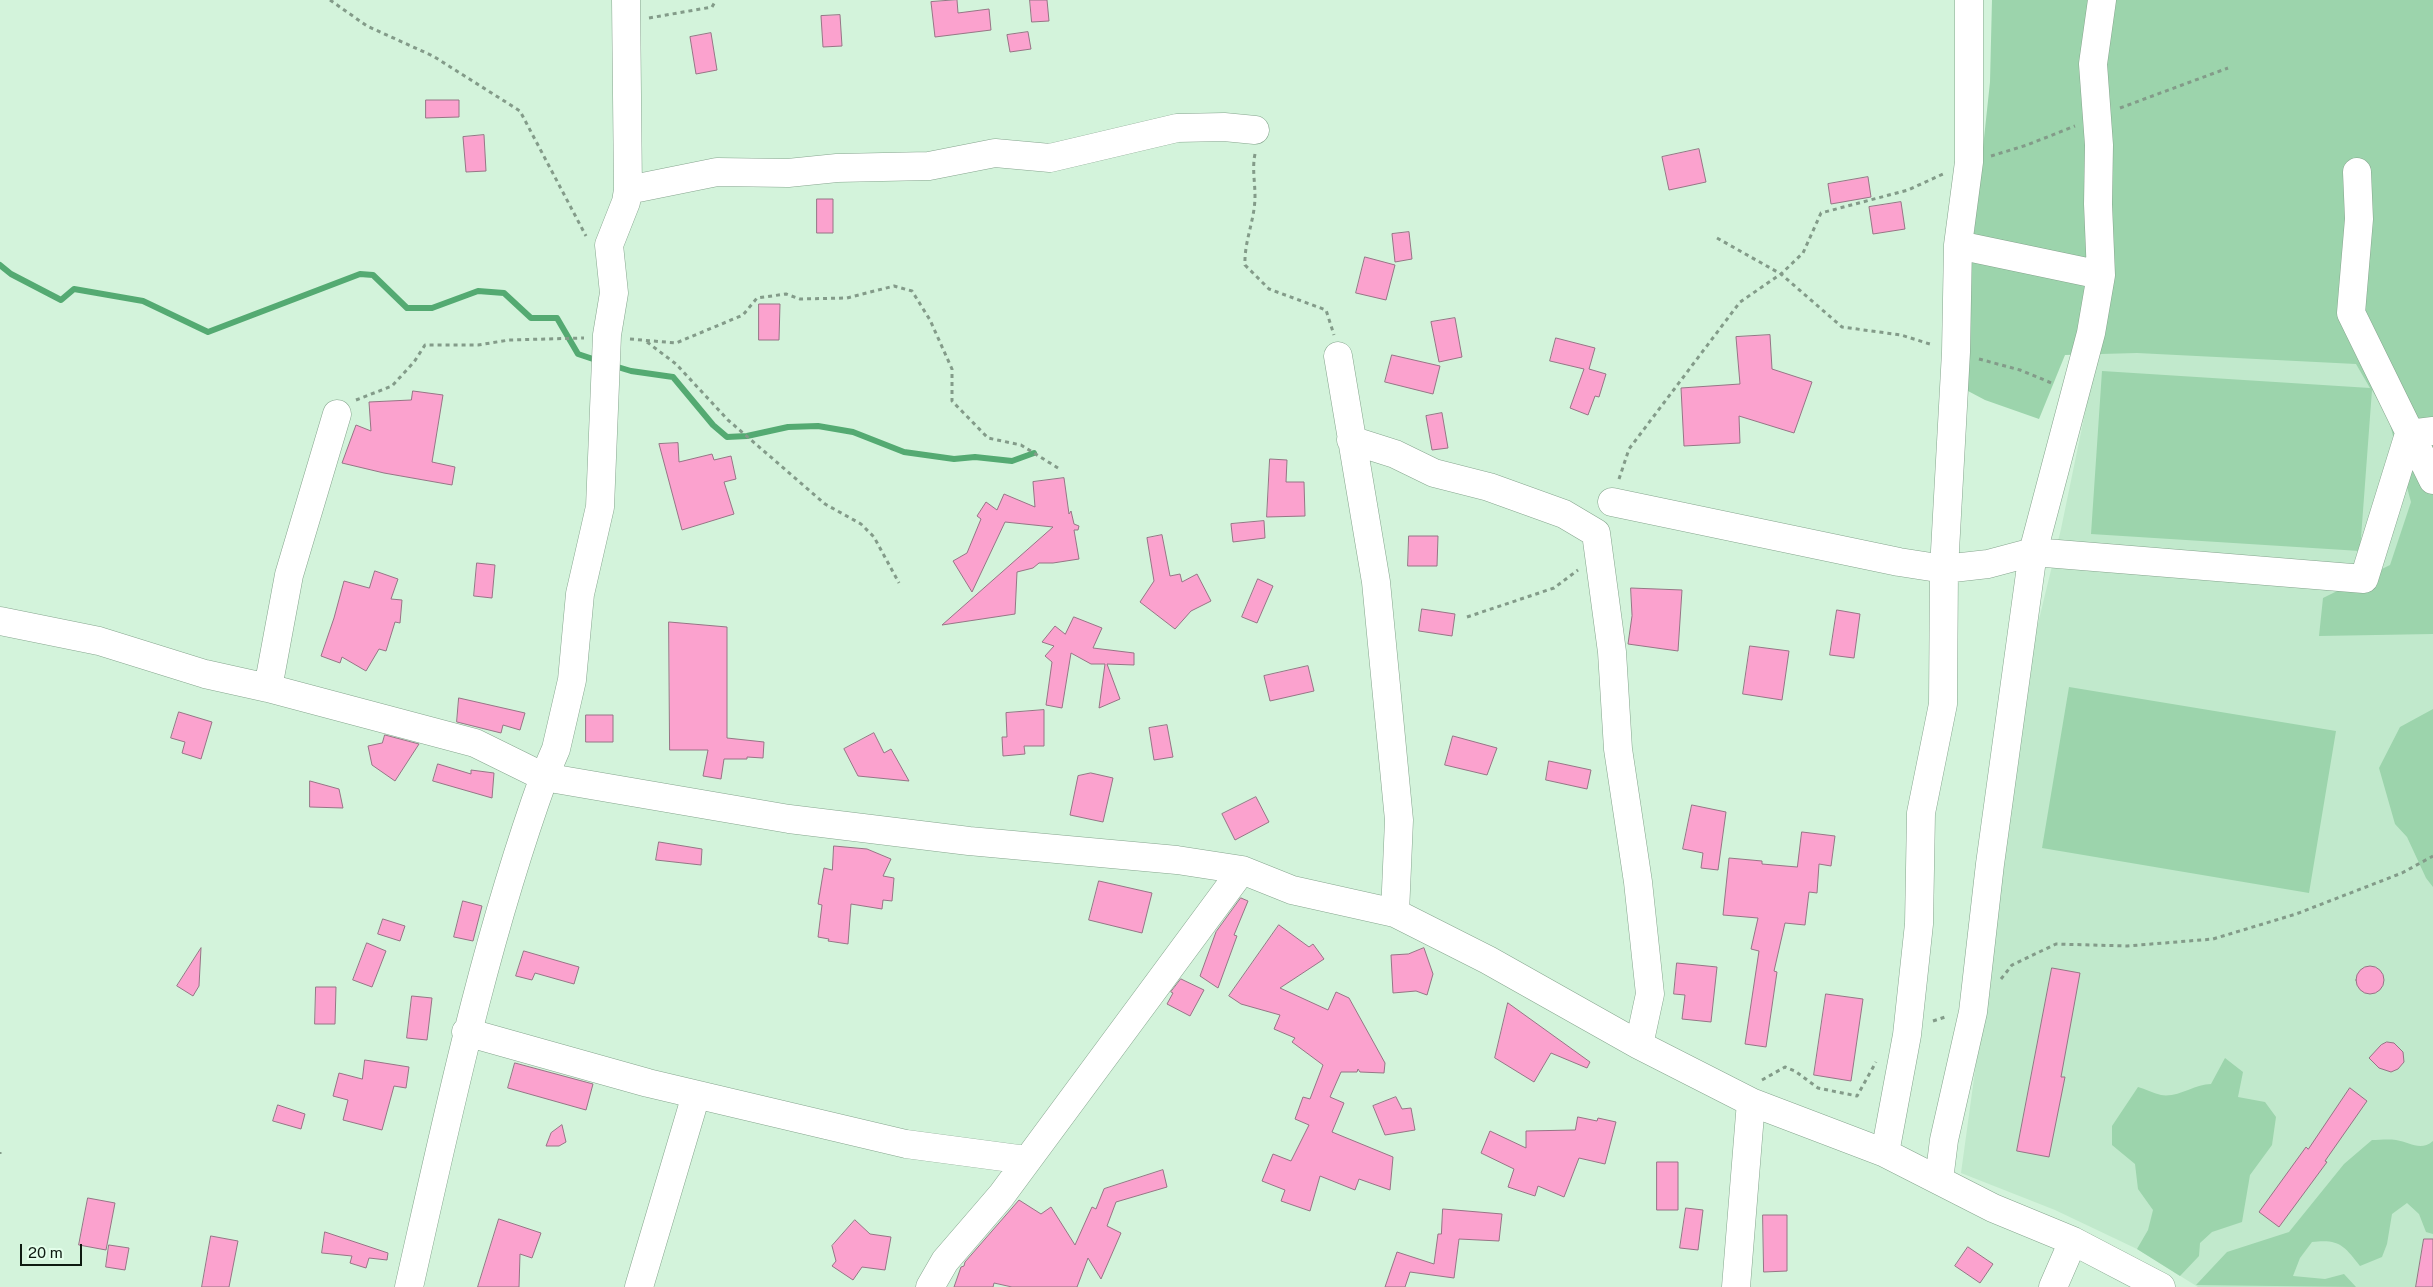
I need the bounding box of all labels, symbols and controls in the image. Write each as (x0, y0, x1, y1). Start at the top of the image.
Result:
scale bar (22, 1234, 85, 1266)
text: 20 m (28, 1244, 63, 1261)

